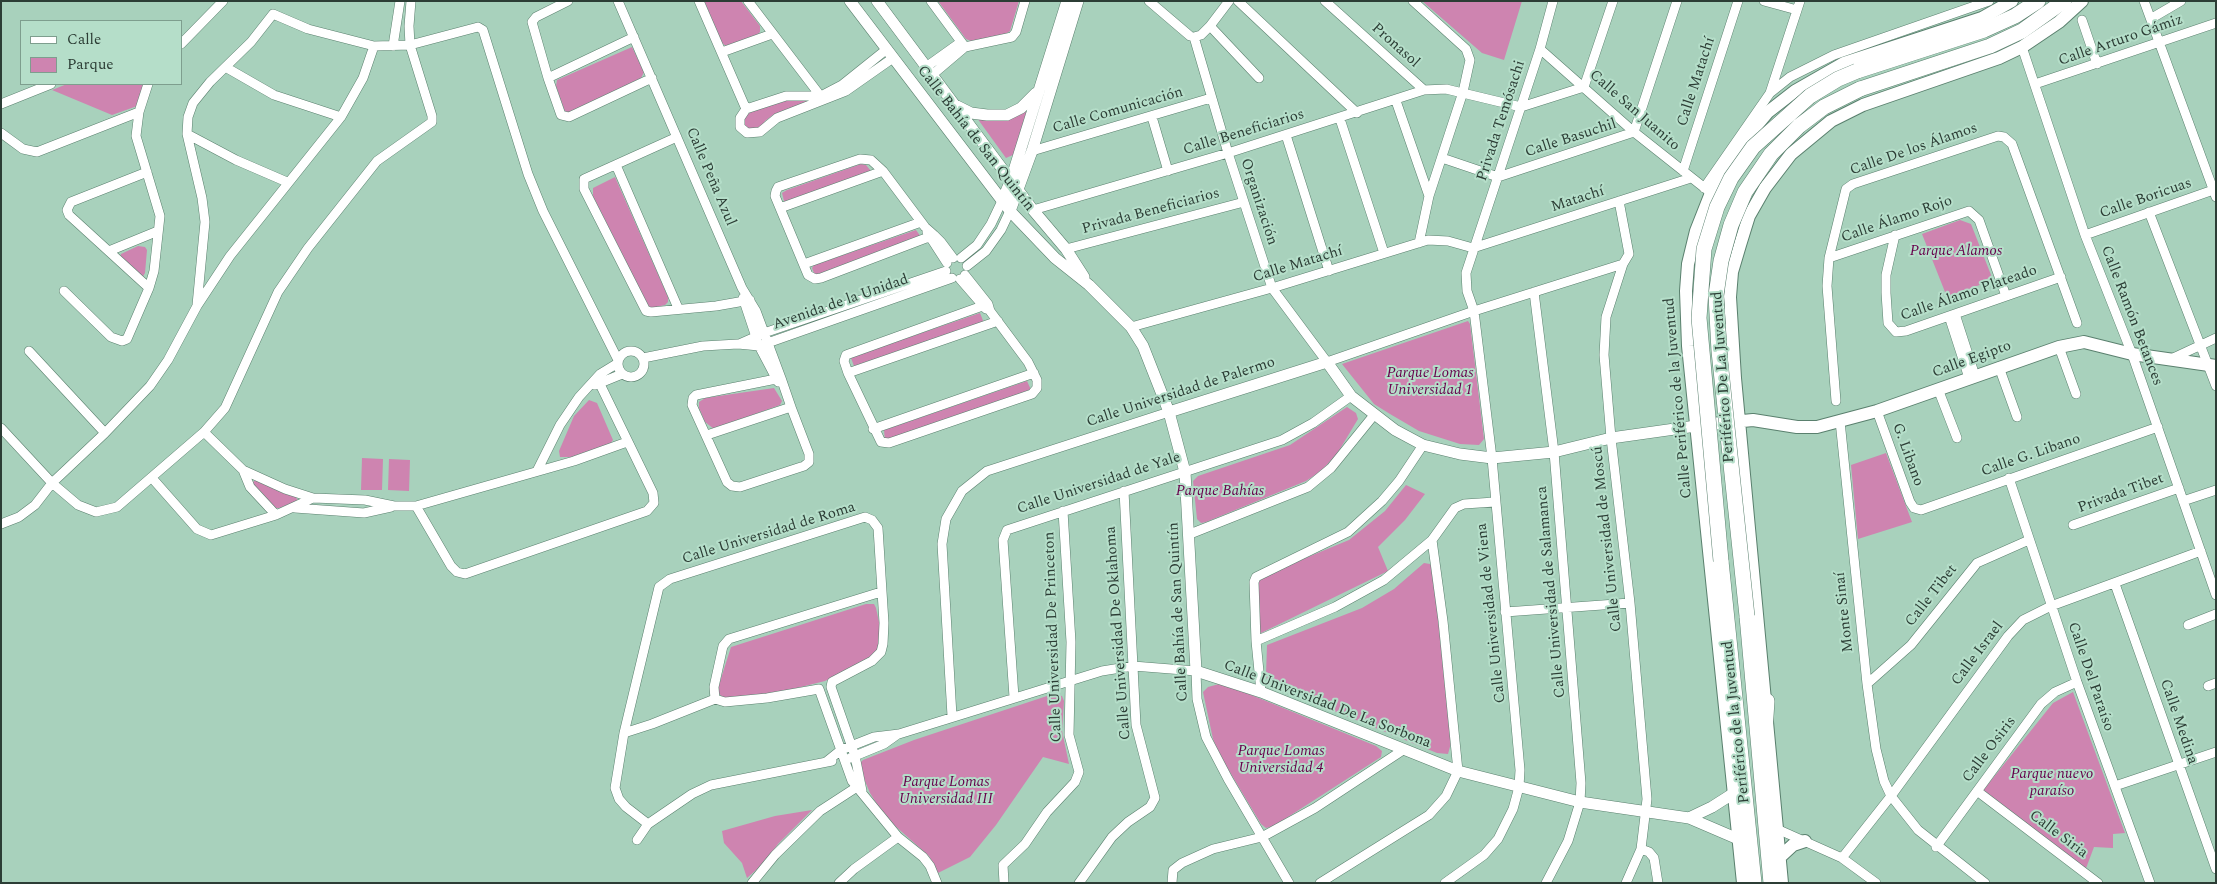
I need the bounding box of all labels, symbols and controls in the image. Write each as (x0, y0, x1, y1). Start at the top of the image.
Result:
street label: Calle Arturo Gámiz (2056, 11, 2186, 71)
legend (20, 20, 182, 85)
street label: Pronasol (1367, 20, 1423, 72)
text: Calle (67, 28, 101, 51)
street label: Calle Matachí (1674, 35, 1720, 129)
text: Parque (67, 53, 114, 76)
street label: Privada Temósachi (1474, 58, 1530, 184)
street label: Calle Bahía de San Quintín (913, 63, 1037, 215)
street label: Calle San Juanito (1585, 67, 1683, 155)
street label: Calle Comunicación (1051, 84, 1185, 138)
street label: Calle Beneficiarios (1181, 106, 1307, 160)
street label: Calle Basuchil (1523, 116, 1619, 162)
street label: Calle De los Álamos (1848, 120, 1980, 180)
street label: Calle Peña Azul (681, 125, 739, 229)
street label: Organización (1236, 156, 1280, 248)
street label: Calle Boricuas (2098, 175, 2194, 223)
street label: Matachí (1549, 183, 1607, 217)
street label: Privada Beneficiarios (1080, 185, 1222, 239)
street label: Calle Álamo Rojo (1839, 193, 1955, 247)
street label: Calle Matachí (1251, 243, 1345, 287)
park label: Parque Alamos (1910, 243, 2002, 261)
street label: Calle Ramón Betances (2096, 243, 2166, 389)
street label: Calle Álamo Plateado (1898, 262, 2040, 326)
street label: Avenida de la Unidad (771, 271, 911, 335)
street label: Periférico De La Juventud (1709, 291, 1739, 463)
street label: Calle Periférico de la Juventud (1661, 297, 1697, 499)
street label: Calle Egipto (1930, 337, 2014, 383)
street label: Calle Universidad de Palermo (1084, 354, 1278, 432)
park label: Parque Lomas Universidad 1 (1387, 365, 1473, 400)
street label: G. Libano (1887, 421, 1927, 489)
street label: Calle G. Libano (1979, 431, 2083, 481)
street label: Calle Universidad de Moscú (1589, 445, 1627, 633)
street label: Calle Universidad de Yale (1015, 449, 1183, 519)
street label: Privada Tibet (2076, 470, 2166, 518)
park label: Parque Bahías (1176, 483, 1264, 501)
street label: Calle Universidad de Salamanca (1534, 485, 1570, 699)
street label: Calle Universidad de Roma (680, 499, 858, 569)
street label: Calle Bahía de San Quintín (1165, 522, 1193, 702)
street label: Calle Universidad de Viena (1474, 522, 1510, 704)
street label: Calle Universidad De Oklahoma (1103, 526, 1135, 740)
street label: Calle Universidad De Princeton (1041, 531, 1067, 743)
street label: Calle Tibet (1902, 561, 1962, 631)
street label: Monte Sinaí (1832, 571, 1858, 653)
street label: Calle Israel (1948, 618, 2008, 690)
street label: Calle Del Paraíso (2063, 620, 2117, 734)
street label: Periférico de la Juventud (1720, 640, 1754, 804)
street label: Calle Universidad De La Sorbona (1221, 657, 1433, 753)
street label: Calle Medina (2155, 677, 2201, 767)
street label: Calle Osiris (1959, 713, 2021, 787)
park label: Parque Lomas Universidad 4 (1238, 743, 1324, 778)
park label: Parque nuevo paraíso (2011, 766, 2093, 801)
park label: Parque Lomas Universidad III (899, 774, 993, 809)
street label: Calle Siria (2025, 807, 2091, 863)

